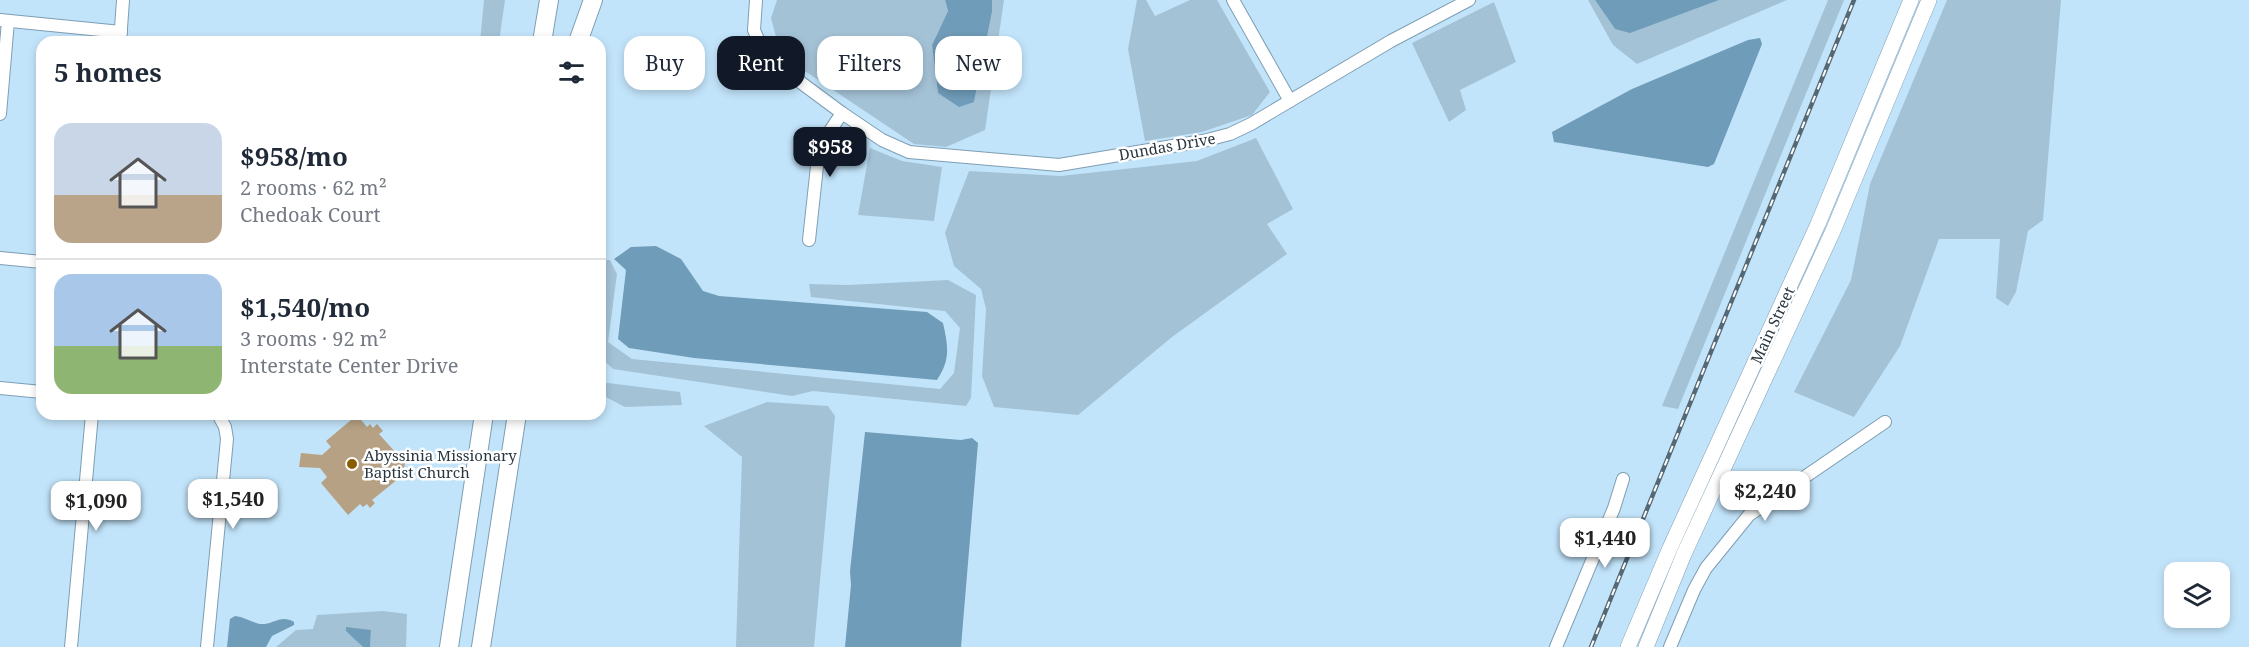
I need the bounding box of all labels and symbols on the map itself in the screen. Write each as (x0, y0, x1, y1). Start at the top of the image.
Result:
pin: $958 (794, 127, 866, 178)
street label: Dundas Drive (1117, 128, 1217, 164)
street label: Main Street (1745, 283, 1799, 367)
place label: Abyssinia Missionary Baptist Church (364, 445, 517, 482)
marker: Abyssinia Missionary Baptist Church (345, 457, 359, 471)
pin: $2,240 (1716, 471, 1814, 522)
pin: $1,540 (184, 479, 282, 530)
pin: $1,090 (47, 481, 145, 532)
pin: $1,440 (1556, 518, 1654, 569)

